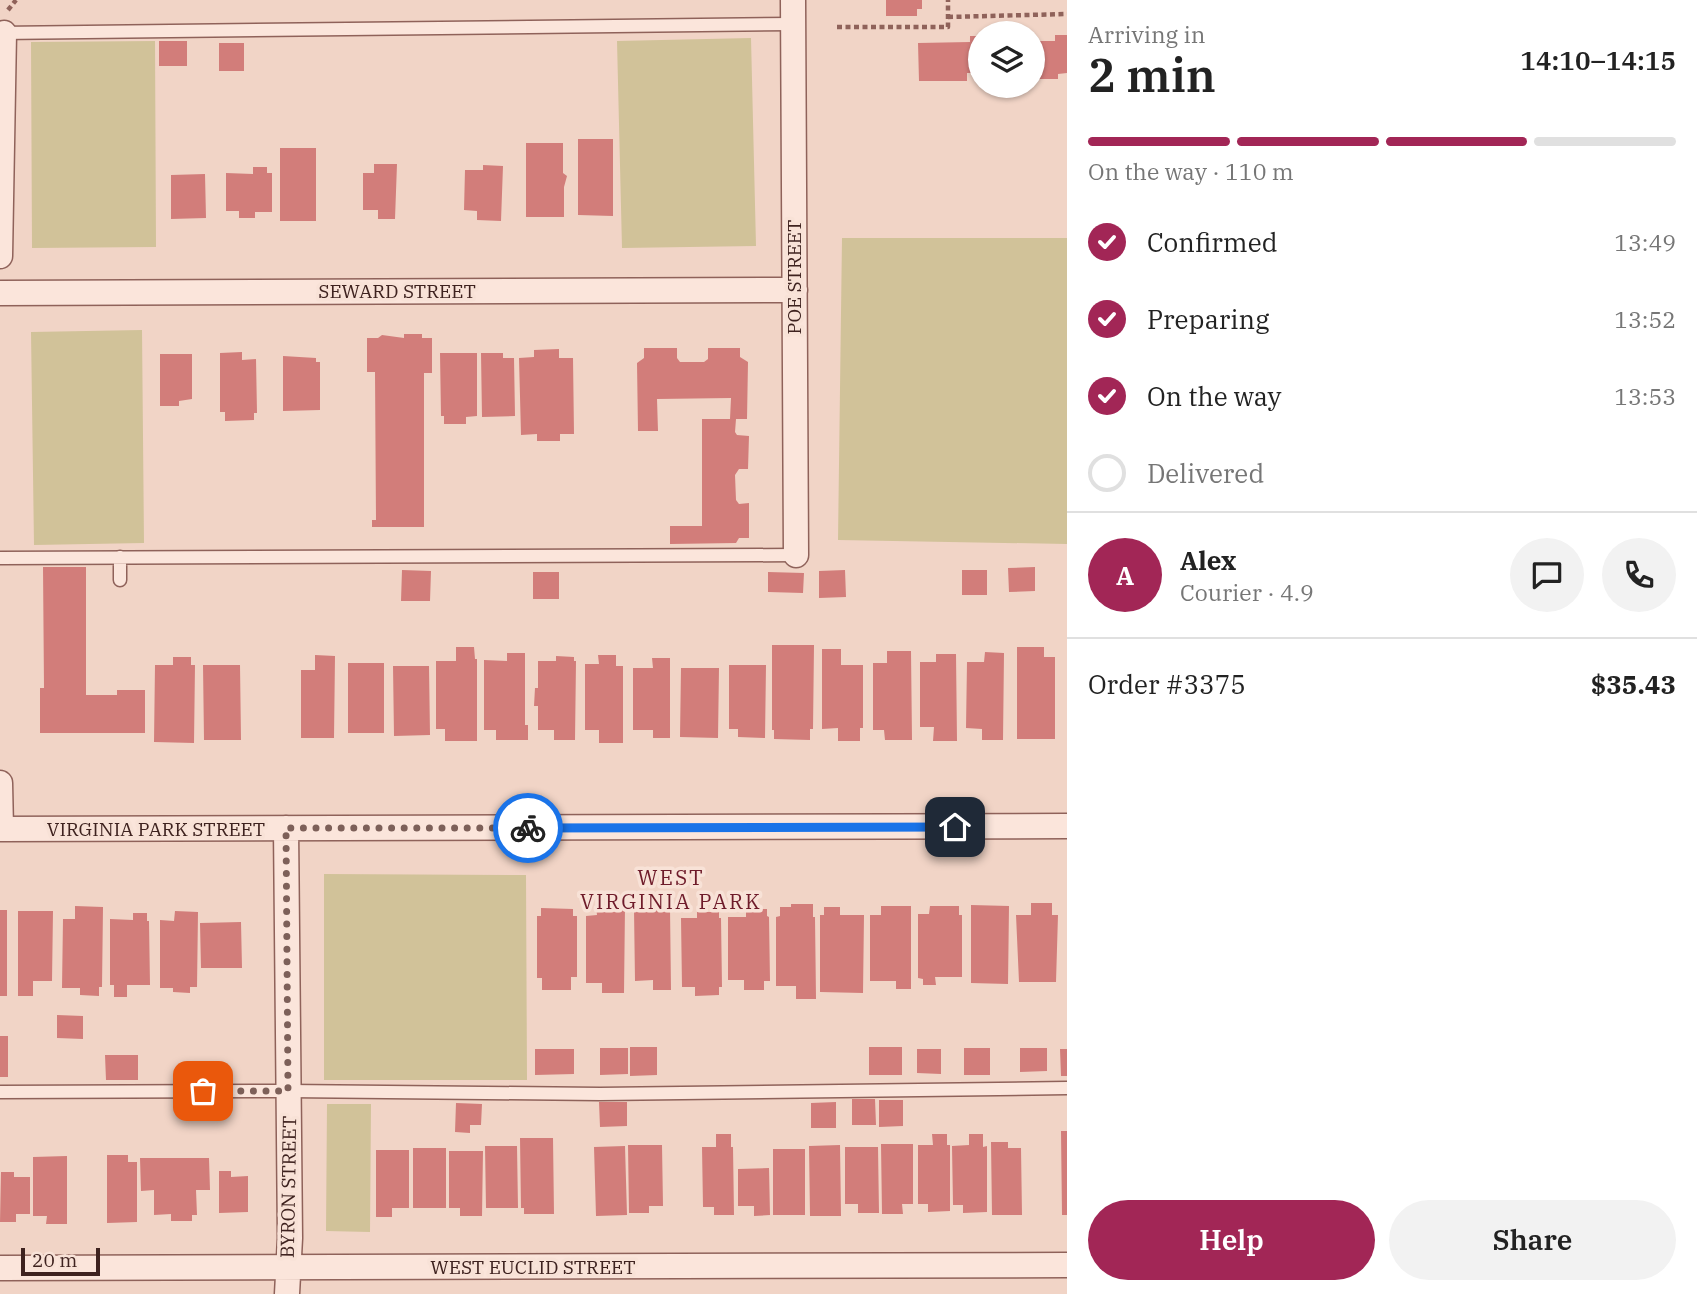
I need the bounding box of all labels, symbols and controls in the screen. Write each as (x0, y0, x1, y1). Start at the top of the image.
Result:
text: Arriving in (1088, 19, 1205, 49)
map controls (968, 21, 1045, 98)
button: layers (968, 21, 1045, 98)
text: 14:10–14:15 (1520, 43, 1676, 77)
text: 2 min (1088, 45, 1216, 105)
text: On the way · 110 m (1088, 156, 1294, 186)
street label: POE STREET (782, 220, 806, 334)
icon: check (1088, 223, 1126, 261)
text: Confirmed (1147, 225, 1278, 259)
text: 13:49 (1614, 227, 1676, 257)
street label: SEWARD STREET (318, 279, 476, 303)
icon: check (1088, 300, 1126, 338)
text: Preparing (1147, 302, 1269, 336)
text: 13:52 (1614, 304, 1676, 334)
icon: check (1088, 377, 1126, 415)
text: On the way (1147, 379, 1281, 413)
text: 13:53 (1614, 381, 1676, 411)
text: Delivered (1147, 456, 1264, 490)
button: chat (1510, 538, 1584, 612)
button: phone (1602, 538, 1676, 612)
text: Alex (1180, 543, 1236, 577)
text: A (1116, 558, 1134, 592)
text: Courier · 4.9 (1180, 577, 1314, 607)
text: Order #3375 (1088, 667, 1246, 701)
text: $35.43 (1591, 667, 1676, 701)
courier (493, 793, 563, 863)
pin (925, 797, 985, 857)
icon: home (936, 808, 974, 846)
icon: bike (509, 809, 547, 847)
street label: VIRGINIA PARK STREET (47, 817, 265, 841)
district label: WEST VIRGINIA PARK (580, 863, 762, 915)
pin (173, 1061, 233, 1121)
icon: bag (184, 1072, 222, 1110)
street label: BYRON STREET (275, 1116, 301, 1258)
button: Help (1088, 1200, 1375, 1280)
button: Share (1389, 1200, 1676, 1280)
scale bar (21, 1245, 100, 1277)
text: 20 m (32, 1248, 77, 1272)
street label: WEST EUCLID STREET (430, 1255, 636, 1279)

